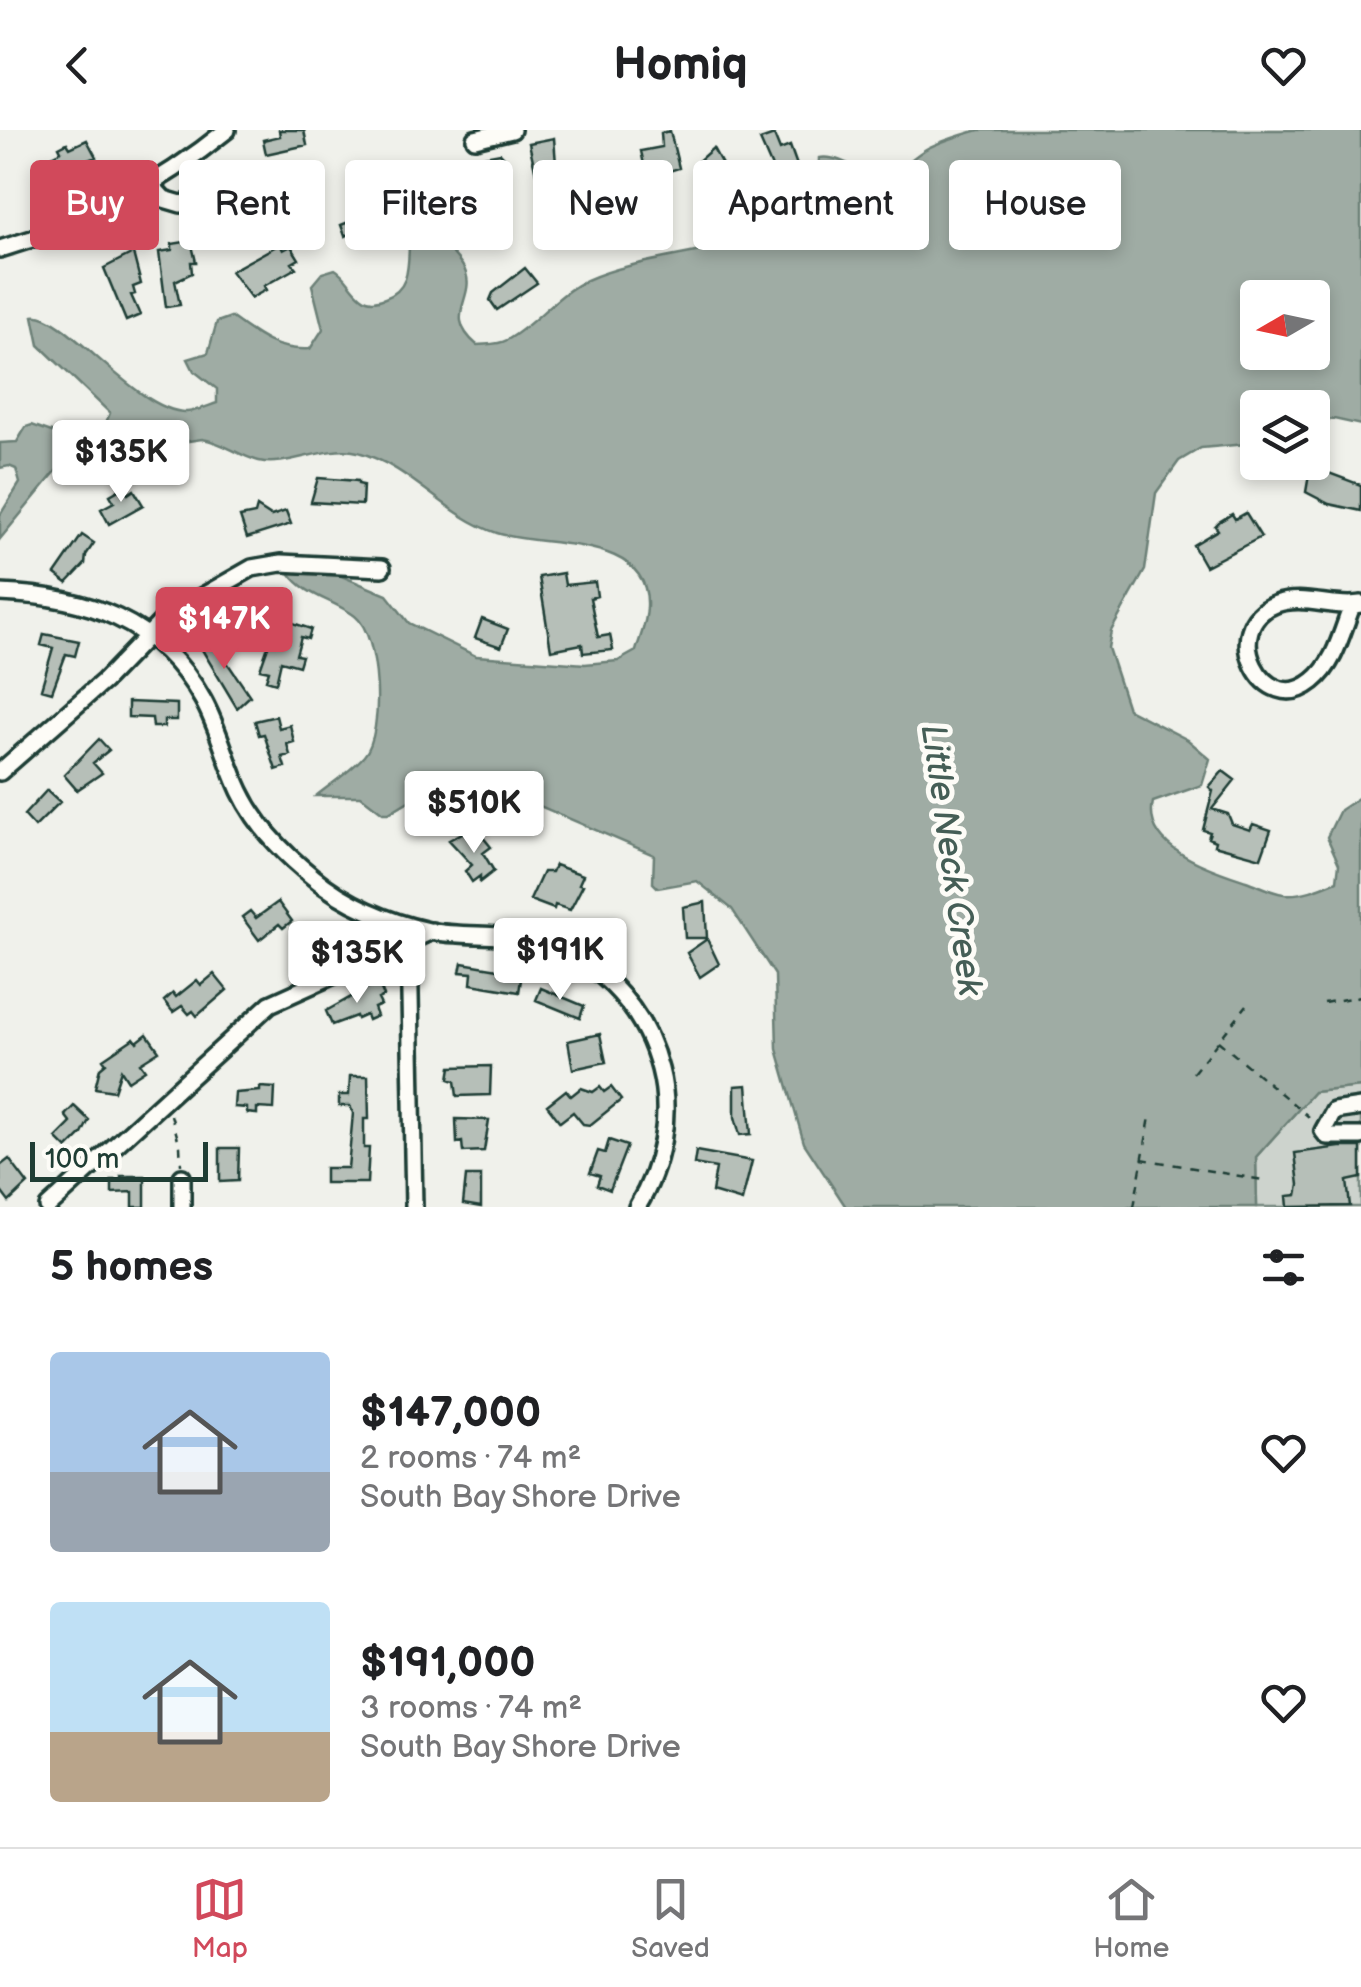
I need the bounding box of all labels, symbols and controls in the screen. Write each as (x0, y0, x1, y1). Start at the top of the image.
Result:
icon: back (50, 38, 105, 93)
text: Homiq (613, 38, 748, 93)
icon: heart (1256, 38, 1311, 93)
chip: Buy (30, 160, 159, 250)
chip: Rent (179, 160, 325, 250)
chip: Filters (345, 160, 513, 250)
chip: New (533, 160, 673, 250)
chip: Apartment (693, 160, 929, 250)
chip: House (949, 160, 1121, 250)
north arrow (1240, 280, 1330, 370)
map controls (1240, 280, 1330, 480)
button: layers (1240, 390, 1330, 480)
pin: $135K (51, 420, 191, 505)
text: $135K (74, 433, 168, 472)
pin: $147K (154, 587, 294, 672)
text: $147K (178, 600, 270, 639)
water label: Little Neck Creek (911, 722, 991, 999)
pin: $510K (404, 771, 544, 856)
text: $510K (427, 784, 521, 823)
pin: $191K (490, 918, 630, 1003)
pin: $135K (287, 921, 427, 1006)
text: $191K (516, 931, 604, 970)
text: $135K (310, 934, 404, 973)
scale bar (30, 1137, 208, 1182)
text: 100 m (45, 1143, 119, 1176)
icon: filters (1256, 1240, 1311, 1295)
text: 5 homes (50, 1242, 213, 1293)
text: $147,000 (360, 1388, 541, 1439)
icon: home (130, 1392, 250, 1512)
icon: heart (1256, 1425, 1311, 1480)
text: 2 rooms · 74 m² (360, 1439, 581, 1478)
text: South Bay Shore Drive (360, 1478, 681, 1517)
text: $191,000 (360, 1638, 535, 1689)
icon: home (130, 1642, 250, 1762)
icon: heart (1256, 1675, 1311, 1730)
text: 3 rooms · 74 m² (360, 1689, 582, 1728)
text: South Bay Shore Drive (360, 1728, 681, 1767)
tab: Map (192, 1872, 248, 1965)
tab: Saved (631, 1872, 710, 1965)
tab: Home (1093, 1872, 1169, 1965)

